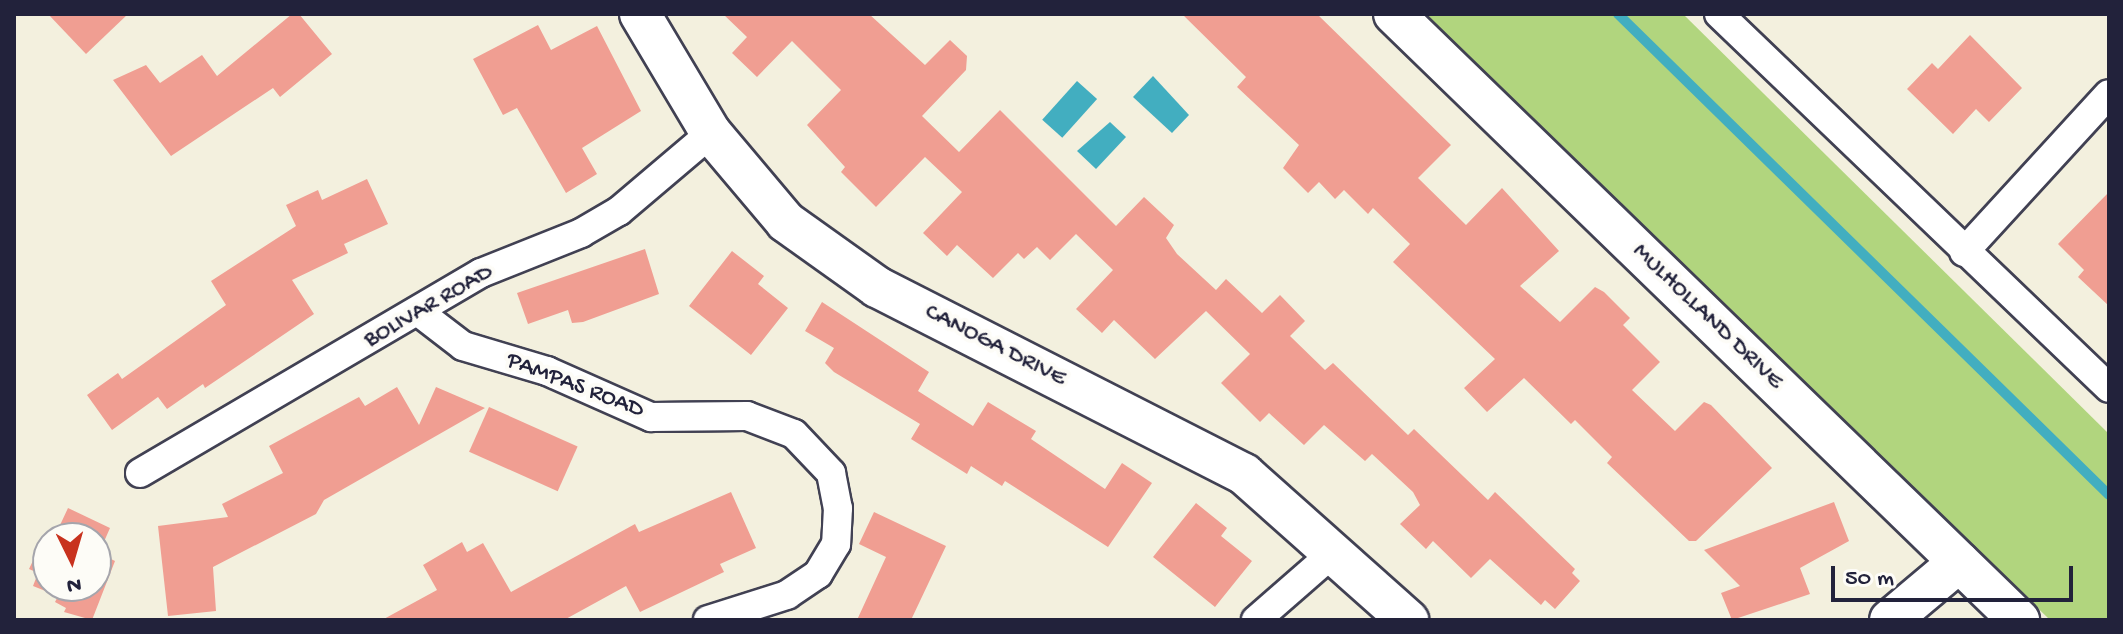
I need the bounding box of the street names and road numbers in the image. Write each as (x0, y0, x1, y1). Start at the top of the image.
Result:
street label: MULHOLLAND DRIVE (1626, 238, 1788, 396)
street label: BOLIVAR ROAD (360, 259, 498, 355)
street label: CANOGA DRIVE (920, 298, 1070, 394)
street label: PAMPAS ROAD (502, 347, 648, 425)

